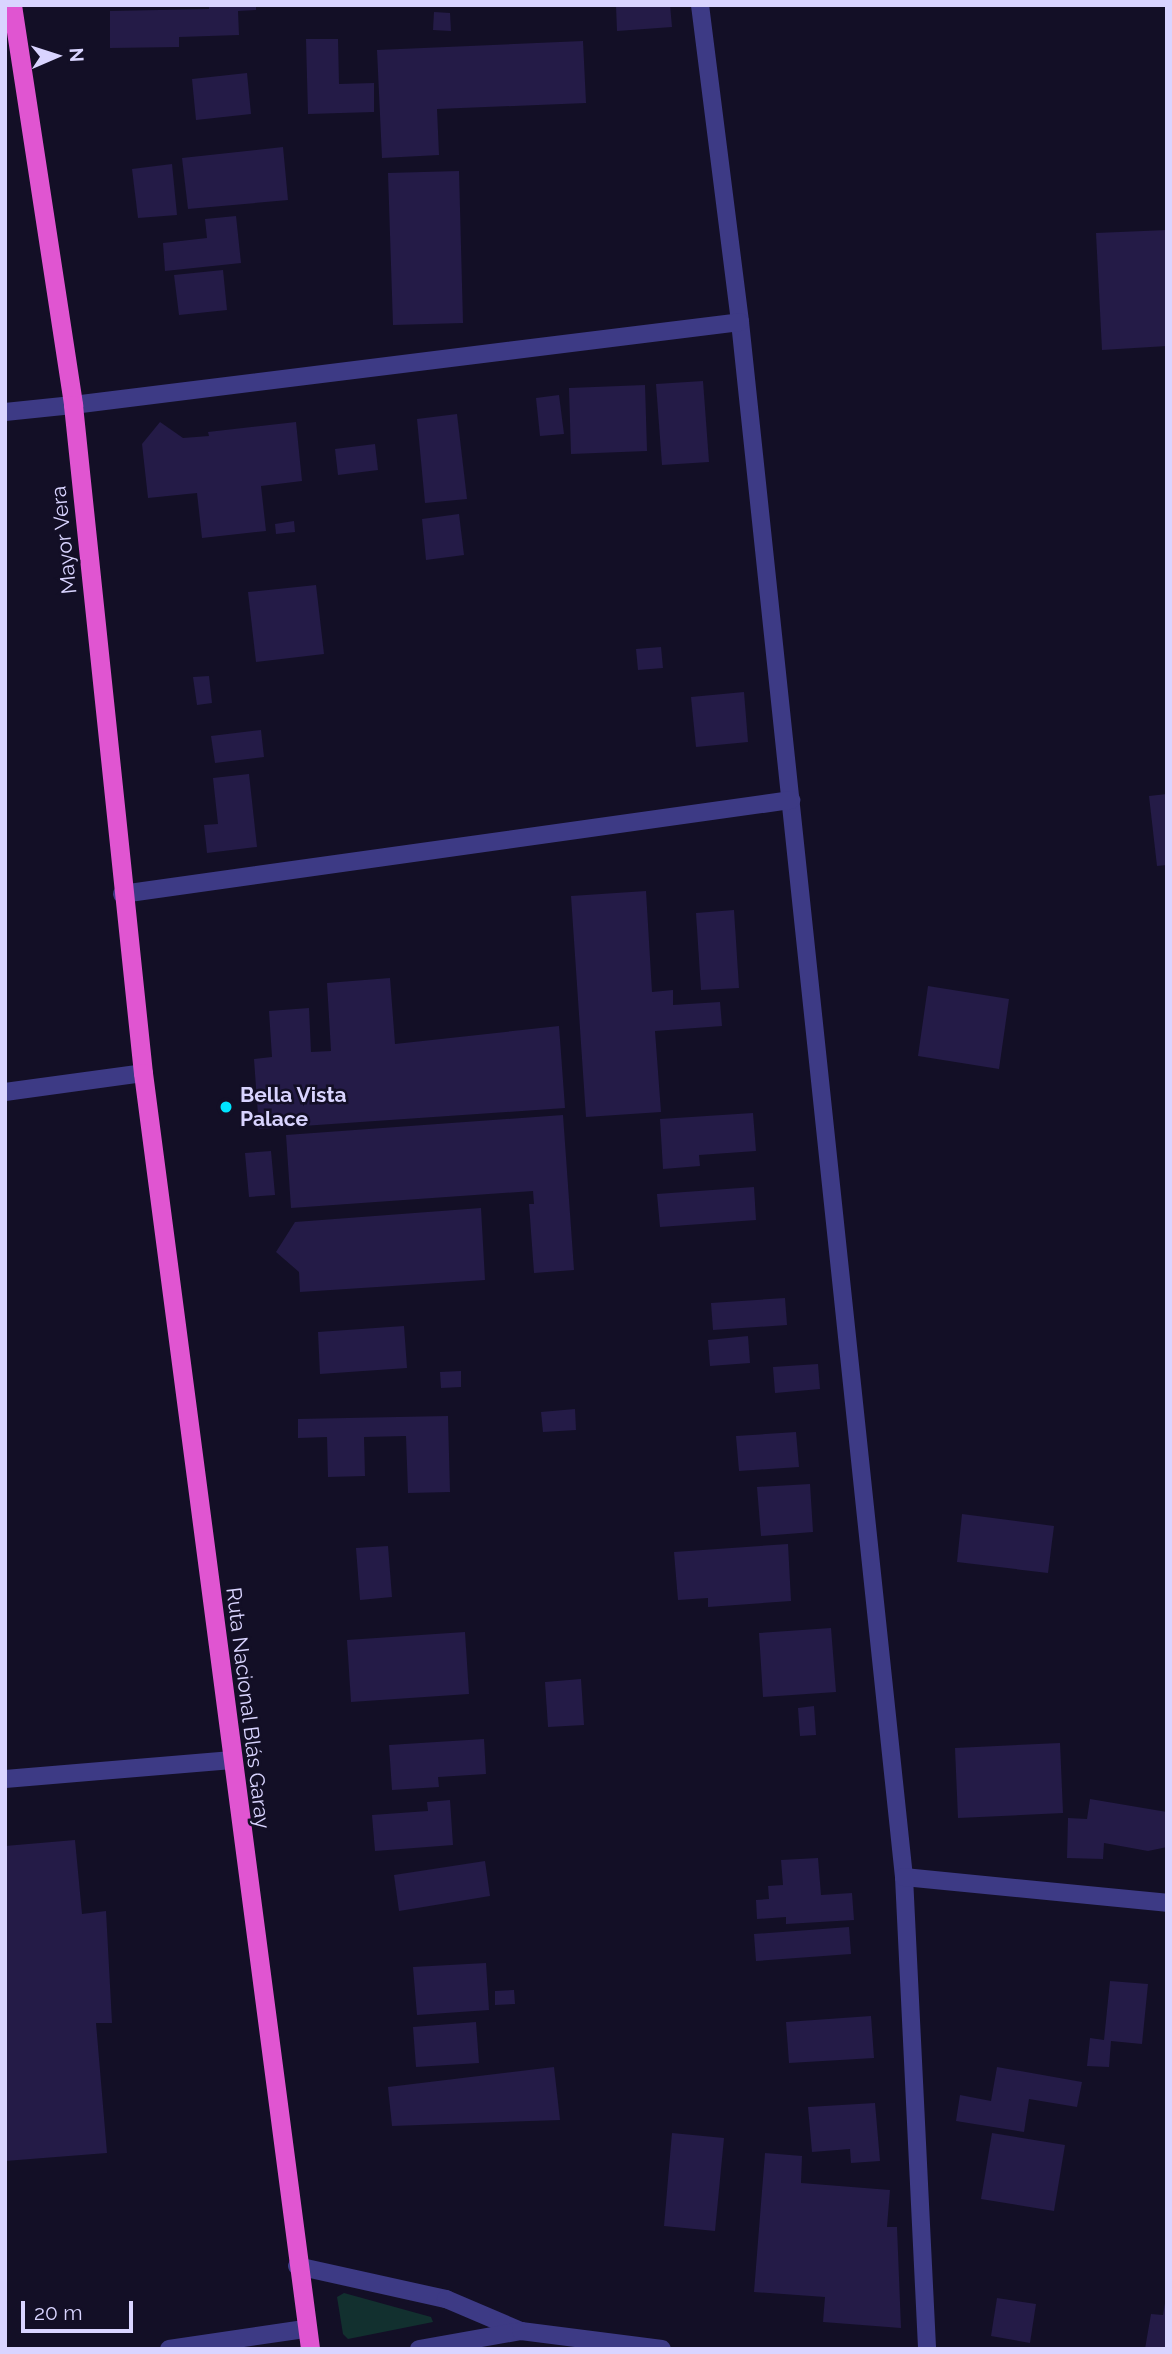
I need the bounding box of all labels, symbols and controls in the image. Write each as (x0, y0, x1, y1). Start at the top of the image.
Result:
north arrow (21, 21, 91, 91)
text: N (66, 47, 88, 63)
street label: Mayor Vera (46, 484, 82, 596)
place label: Bella Vista Palace (240, 1082, 347, 1132)
marker: Bella Vista Palace (218, 1099, 234, 1115)
street label: Ruta Nacional Blás Garay (221, 1586, 275, 1830)
scale bar (24, 2288, 136, 2332)
text: 20 m (34, 2300, 82, 2325)

